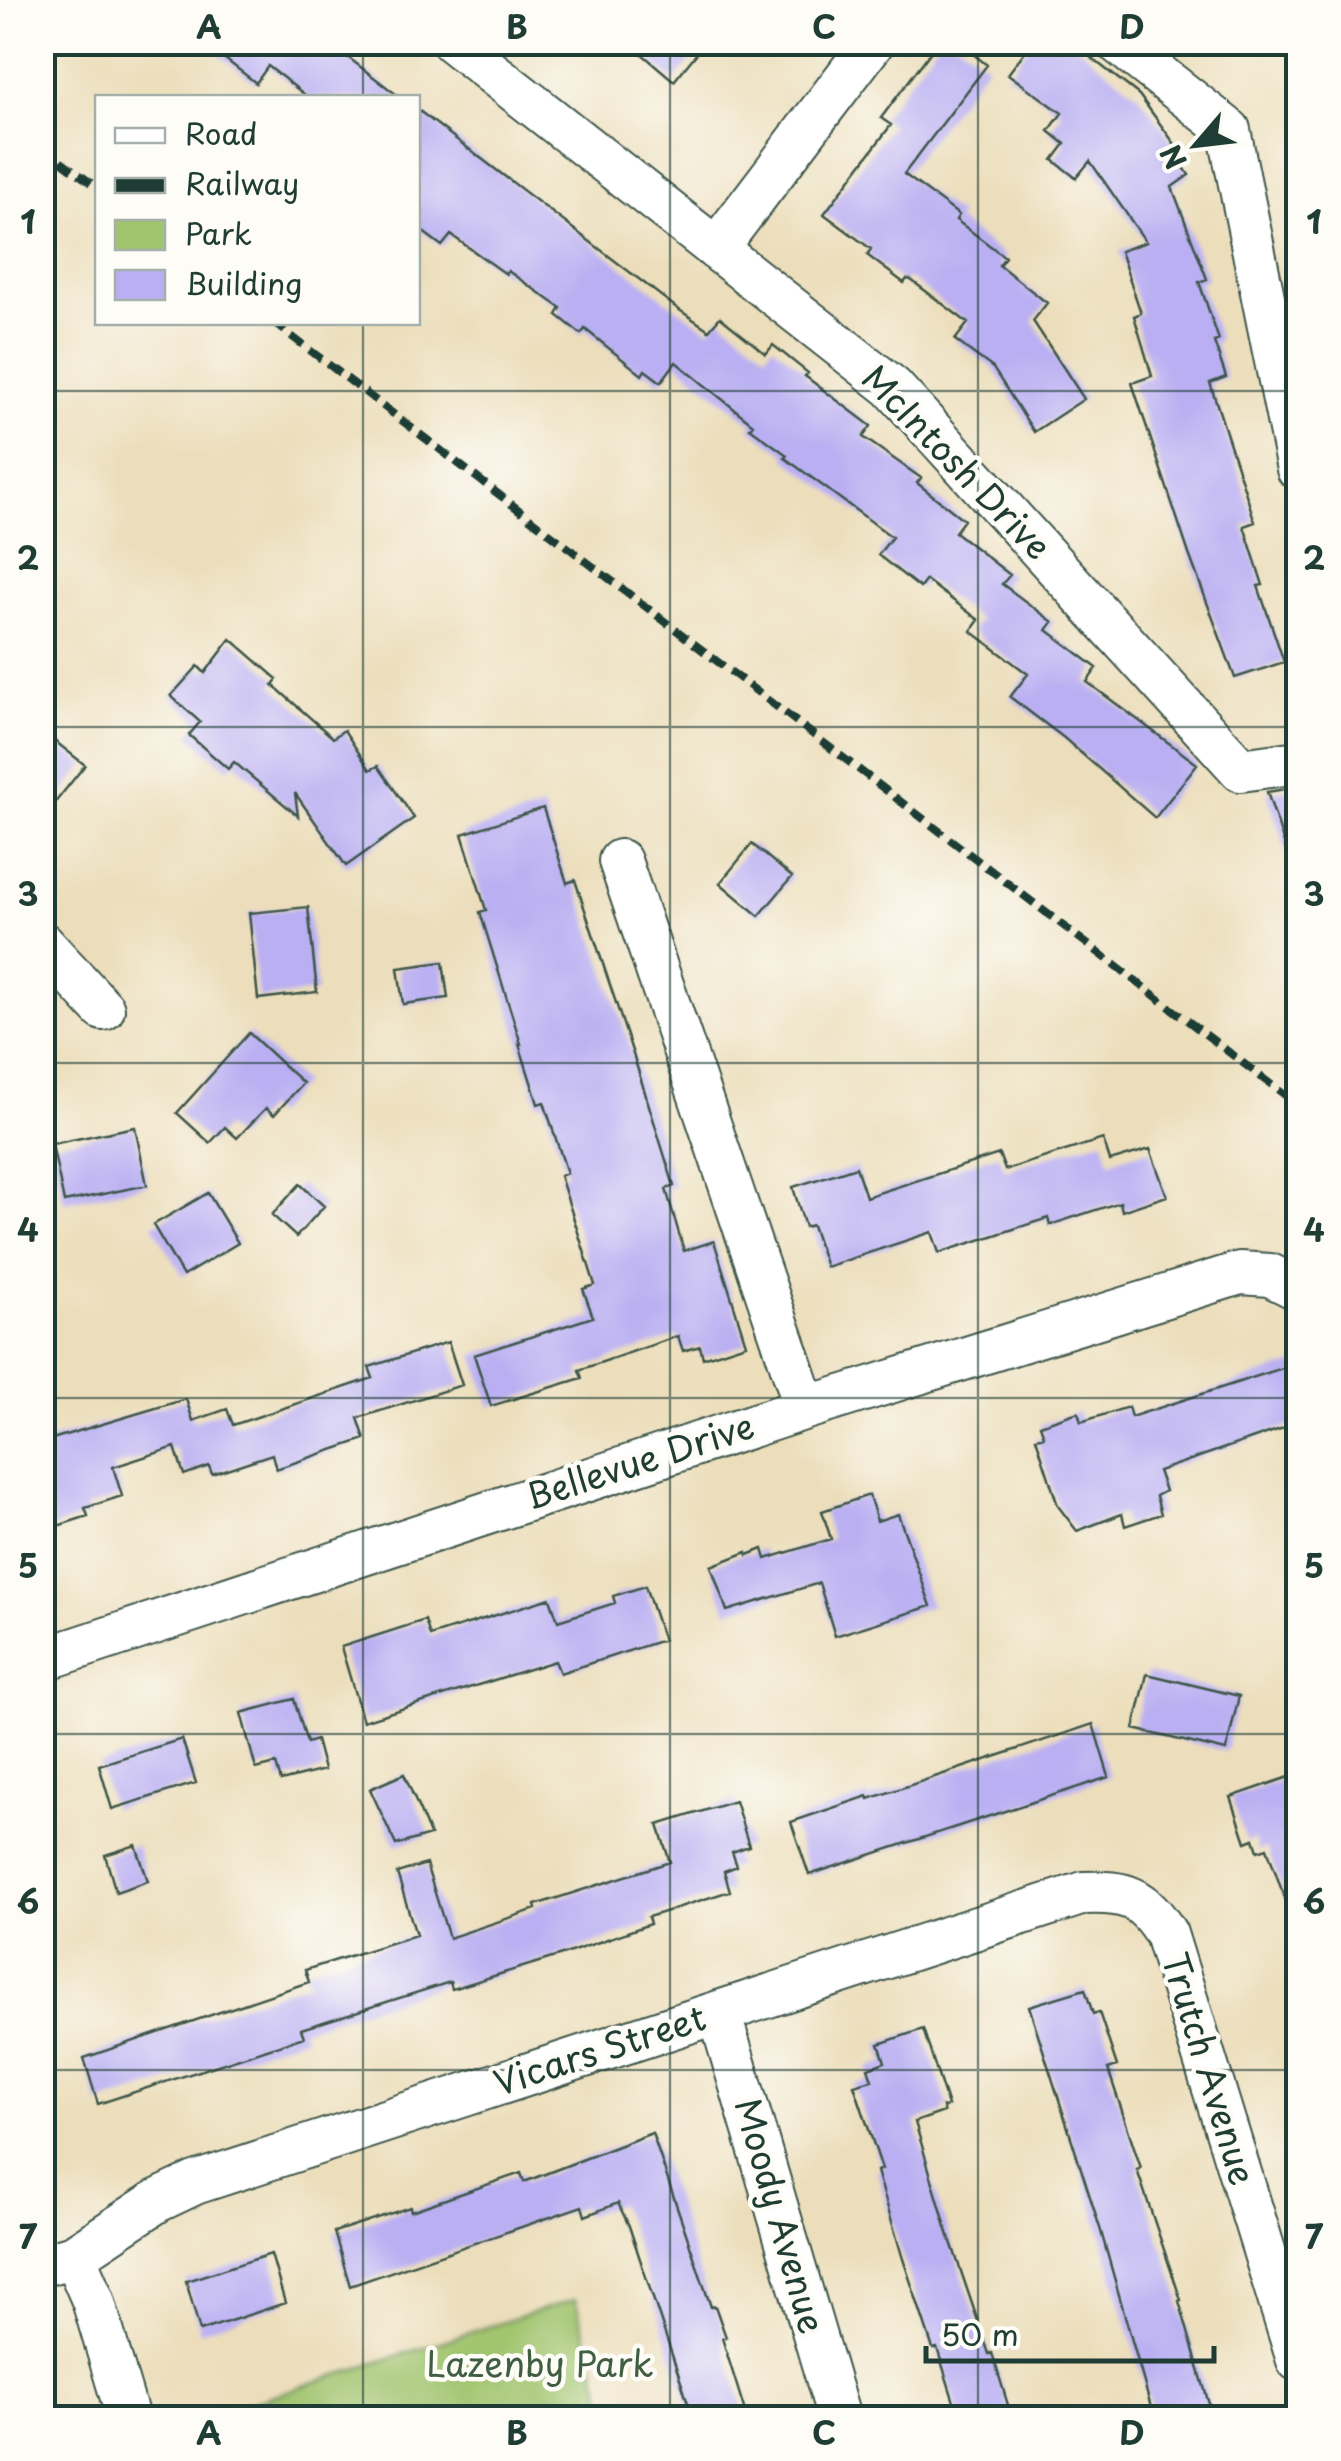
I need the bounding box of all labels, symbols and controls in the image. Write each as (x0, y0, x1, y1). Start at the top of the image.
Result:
text: A (196, 2, 222, 50)
text: B (506, 2, 528, 50)
text: C (812, 2, 836, 50)
text: D (1119, 2, 1145, 50)
legend (95, 95, 420, 325)
north arrow (1146, 95, 1246, 195)
text: Road (185, 110, 258, 155)
text: N (1148, 138, 1197, 177)
text: Railway (185, 160, 299, 205)
text: 1 (20, 197, 36, 245)
text: 1 (1306, 197, 1322, 245)
text: Park (185, 210, 252, 255)
text: Building (185, 260, 302, 305)
street label: McIntosh Drive (851, 352, 1065, 571)
text: 2 (17, 533, 39, 581)
text: 2 (1303, 533, 1325, 581)
text: 3 (18, 869, 38, 917)
text: 3 (1304, 869, 1324, 917)
text: 4 (17, 1205, 39, 1253)
text: 4 (1303, 1205, 1325, 1253)
street label: Bellevue Drive (518, 1398, 760, 1522)
text: 5 (18, 1541, 38, 1589)
text: 5 (1304, 1541, 1324, 1589)
text: 6 (17, 1877, 39, 1925)
text: 6 (1303, 1877, 1325, 1925)
street label: Trutch Avenue (1150, 1946, 1271, 2191)
street label: Vicars Street (486, 1989, 712, 2108)
street label: Moody Avenue (723, 2092, 840, 2339)
text: 7 (19, 2212, 38, 2260)
text: 7 (1305, 2212, 1324, 2260)
scale bar (926, 2301, 1214, 2363)
text: 50 m (941, 2311, 1019, 2356)
park label: Lazenby Park (426, 2336, 654, 2389)
text: A (196, 2408, 222, 2456)
text: B (506, 2408, 528, 2456)
text: C (812, 2408, 836, 2456)
text: D (1119, 2408, 1145, 2456)

